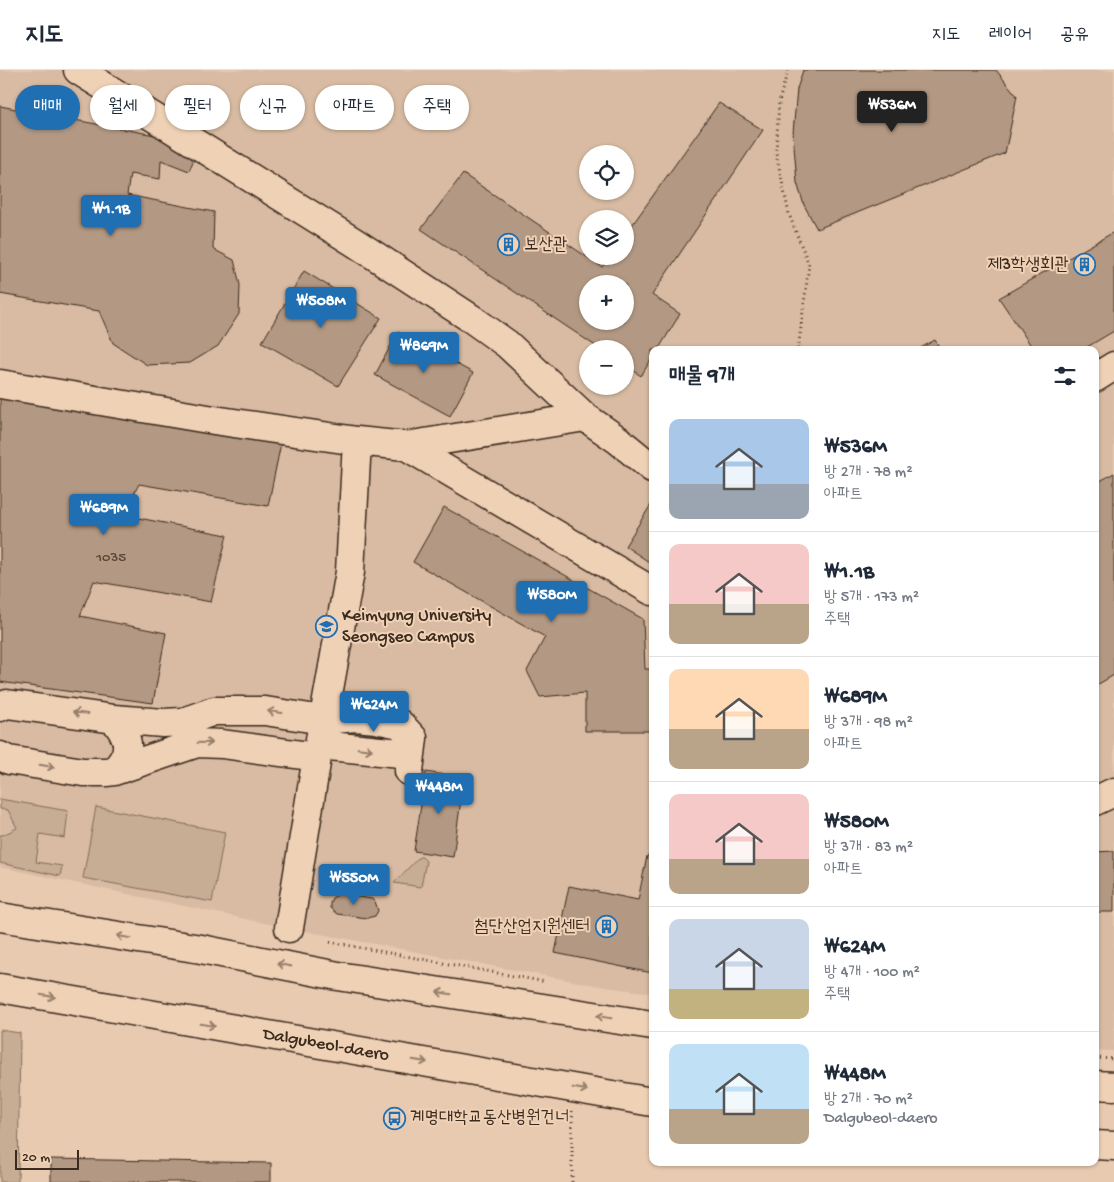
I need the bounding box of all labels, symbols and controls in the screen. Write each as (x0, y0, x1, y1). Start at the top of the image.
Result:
text: 지도 (25, 22, 64, 51)
text: 지도 (932, 25, 961, 46)
text: 레이어 (989, 25, 1032, 46)
text: 공유 (1060, 25, 1089, 46)
chip: 매매 (15, 85, 80, 130)
chip: 월세 (90, 85, 155, 130)
chip: 필터 (165, 85, 230, 130)
chip: 신규 (240, 85, 305, 130)
chip: 아파트 (315, 85, 394, 130)
chip: 주택 (404, 85, 469, 130)
pin: ₩536M (857, 90, 927, 133)
text: ₩536M (868, 97, 916, 116)
map controls (579, 145, 634, 395)
button: locate (579, 145, 634, 200)
pin: ₩1.1B (76, 194, 146, 237)
text: ₩1.1B (92, 201, 130, 220)
button: layers (579, 210, 634, 265)
building icon: 보산관 (496, 233, 520, 257)
place label: 보산관 (524, 235, 567, 256)
building icon: 제3학생회관 (1073, 253, 1097, 277)
place label: 제3학생회관 (987, 255, 1069, 276)
button: + (579, 275, 634, 330)
pin: ₩508M (286, 286, 356, 329)
text: ₩508M (296, 293, 346, 312)
pin: ₩869M (389, 332, 459, 374)
text: ₩869M (400, 338, 448, 357)
button: − (579, 340, 634, 395)
icon: filters (1051, 362, 1079, 390)
text: 매물 9개 (669, 365, 735, 390)
text: ₩536M (824, 436, 887, 461)
icon: home (709, 439, 769, 499)
text: 방 2개 · 78 m² (824, 464, 913, 483)
text: 아파트 (824, 486, 863, 505)
pin: ₩689M (69, 494, 139, 536)
text: ₩689M (80, 500, 128, 519)
house number: 1035 (95, 549, 126, 567)
text: ₩1.1B (824, 561, 874, 586)
icon: home (709, 564, 769, 624)
pin: ₩580M (517, 580, 587, 623)
text: ₩580M (527, 587, 577, 606)
text: 방 5개 · 173 m² (824, 589, 919, 608)
place label: Keimyung University Seongseo Campus (342, 606, 492, 648)
text: 주택 (824, 611, 850, 630)
school or university icon: Keimyung University Seongseo Campus (314, 614, 338, 638)
text: ₩689M (824, 686, 887, 711)
icon: home (709, 689, 769, 749)
pin: ₩624M (339, 690, 409, 733)
text: ₩624M (351, 697, 397, 716)
one-way arrow (267, 707, 283, 717)
one-way arrow (72, 708, 88, 718)
text: 방 3개 · 98 m² (824, 714, 913, 733)
text: 아파트 (824, 736, 863, 755)
one-way arrow (196, 738, 212, 748)
one-way arrow (356, 744, 372, 754)
one-way arrow (39, 761, 55, 771)
pin: ₩448M (404, 772, 474, 815)
text: ₩448M (416, 779, 462, 798)
text: ₩580M (824, 811, 889, 836)
icon: home (709, 814, 769, 874)
text: 방 3개 · 83 m² (824, 839, 913, 858)
text: 아파트 (824, 861, 863, 880)
pin: ₩550M (319, 864, 389, 906)
text: ₩550M (330, 870, 378, 889)
building icon: 첨단산업지원센터 (594, 915, 618, 939)
place label: 첨단산업지원센터 (474, 917, 590, 938)
one-way arrow (116, 931, 132, 941)
text: ₩624M (824, 936, 885, 961)
icon: home (709, 939, 769, 999)
one-way arrow (276, 960, 292, 969)
text: 방 4개 · 100 m² (824, 964, 920, 983)
text: 주택 (824, 986, 850, 1005)
one-way arrow (436, 987, 452, 997)
one-way arrow (40, 992, 56, 1002)
one-way arrow (597, 1012, 613, 1022)
one-way arrow (200, 1020, 216, 1030)
street label: Dalgubeol-daero (260, 1023, 391, 1066)
one-way arrow (411, 1057, 427, 1067)
text: ₩448M (824, 1063, 886, 1088)
icon: home (709, 1064, 769, 1124)
one-way arrow (572, 1085, 588, 1095)
text: 방 2개 · 70 m² (824, 1091, 913, 1110)
bus stop icon: 계명대학교동산병원건너 (382, 1106, 406, 1130)
place label: 계명대학교동산병원건너 (410, 1108, 569, 1129)
text: Dalgubeol-daero (824, 1110, 937, 1129)
scale bar (15, 1147, 79, 1170)
text: 20 m (22, 1150, 50, 1167)

